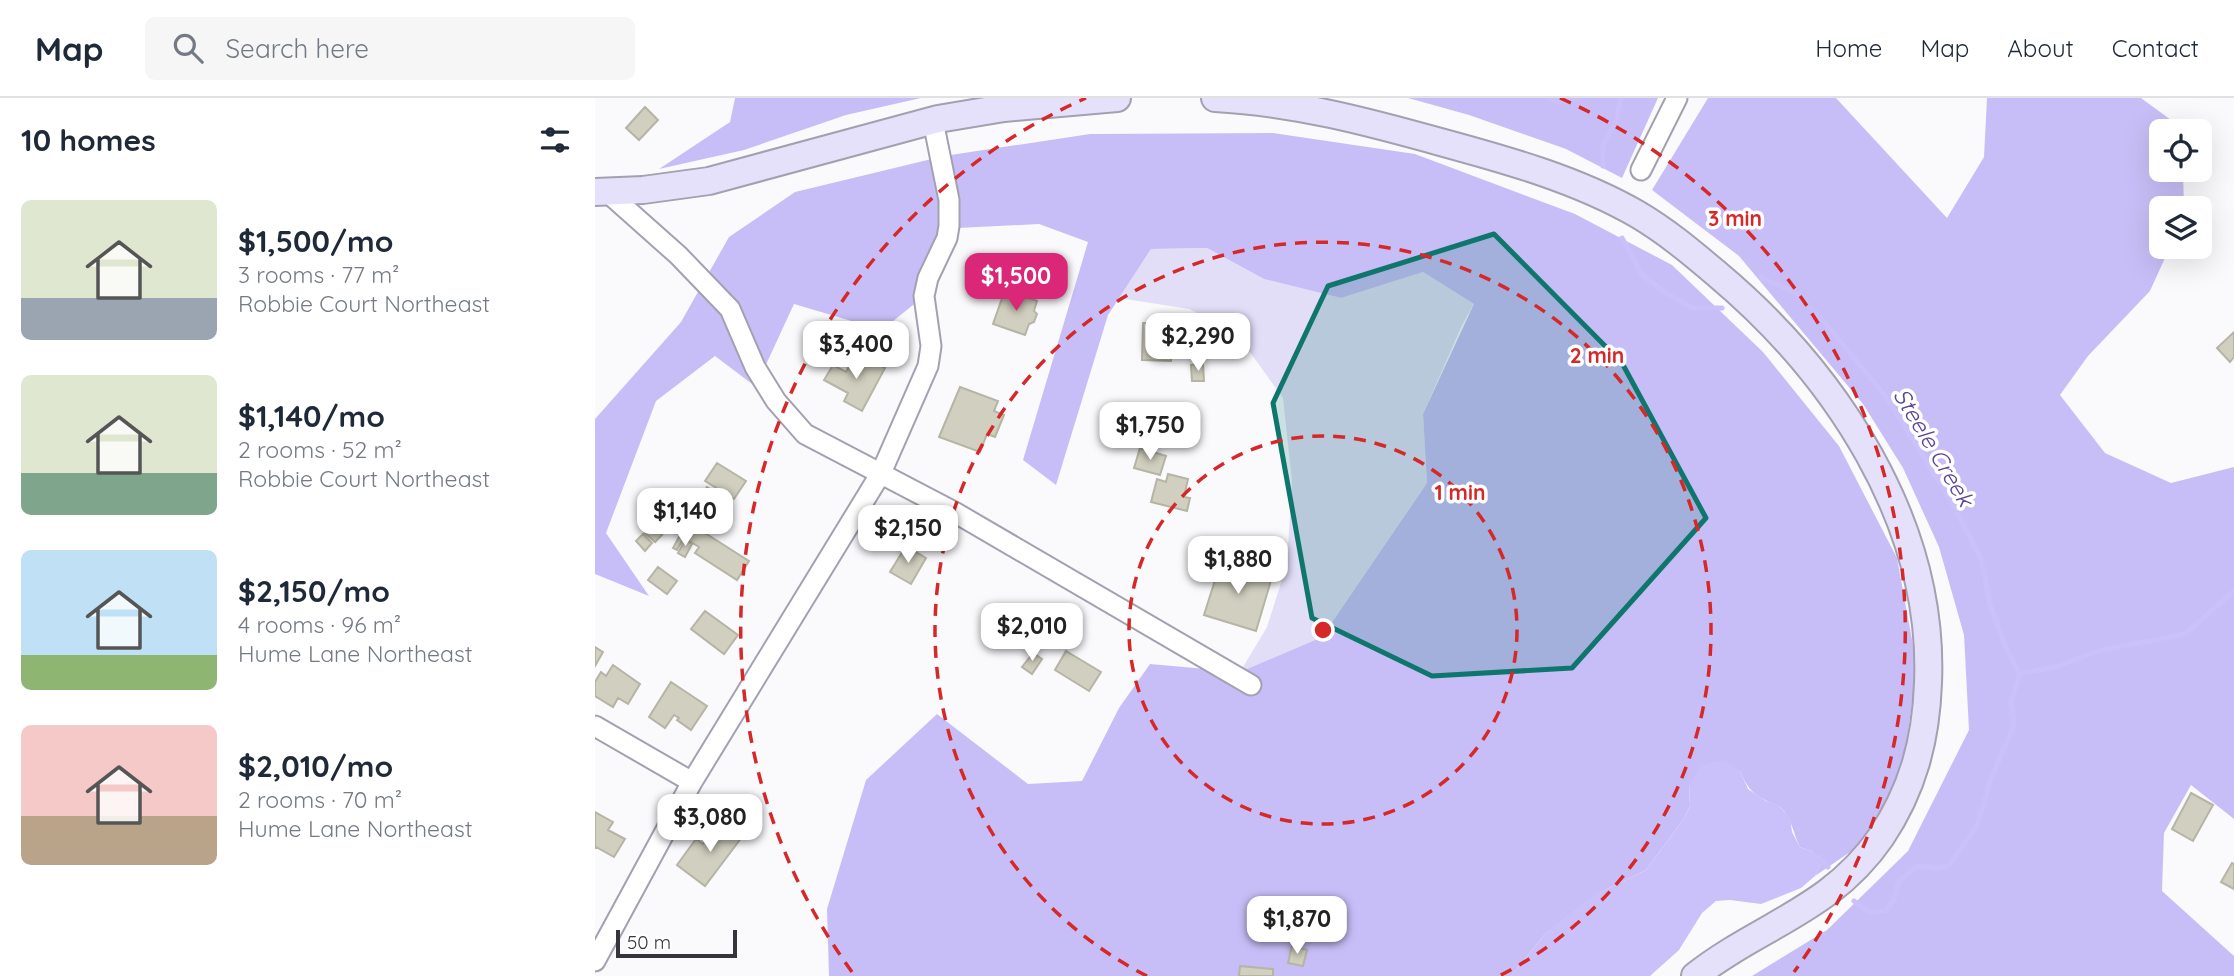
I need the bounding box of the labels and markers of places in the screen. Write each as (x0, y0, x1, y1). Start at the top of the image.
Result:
pin: $1,500 (959, 254, 1073, 313)
pin: $2,290 (1141, 314, 1255, 373)
pin: $3,400 (799, 322, 913, 381)
pin: $1,750 (1093, 402, 1207, 462)
pin: $1,140 (628, 489, 742, 548)
pin: $2,150 (851, 505, 965, 565)
pin: $1,880 (1181, 536, 1295, 596)
pin: $2,010 (975, 603, 1089, 663)
centre of rings (1311, 618, 1335, 642)
pin: $3,080 (653, 794, 767, 854)
pin: $1,870 (1240, 896, 1354, 956)

